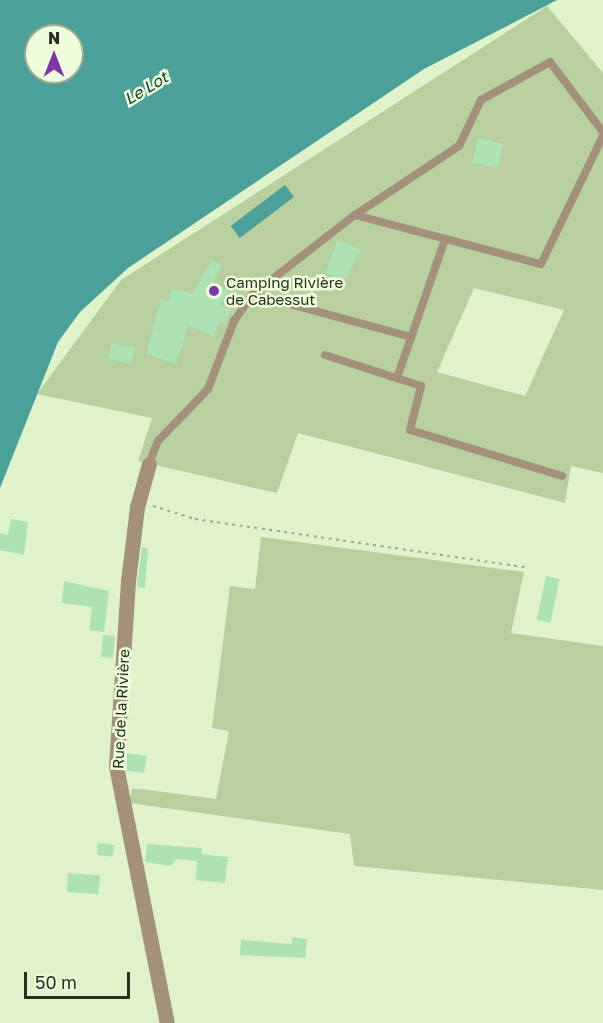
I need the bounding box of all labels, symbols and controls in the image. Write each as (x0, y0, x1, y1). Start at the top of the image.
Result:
north arrow (24, 24, 84, 84)
text: N (48, 28, 60, 48)
water label: Le Lot (121, 68, 171, 108)
place label: Camping Rivière de Cabessut (226, 273, 343, 308)
marker: Camping Rivière de Cabessut (207, 284, 221, 298)
street label: Rue de la Rivière (109, 649, 133, 769)
scale bar (27, 960, 134, 998)
text: 50 m (35, 971, 77, 993)

